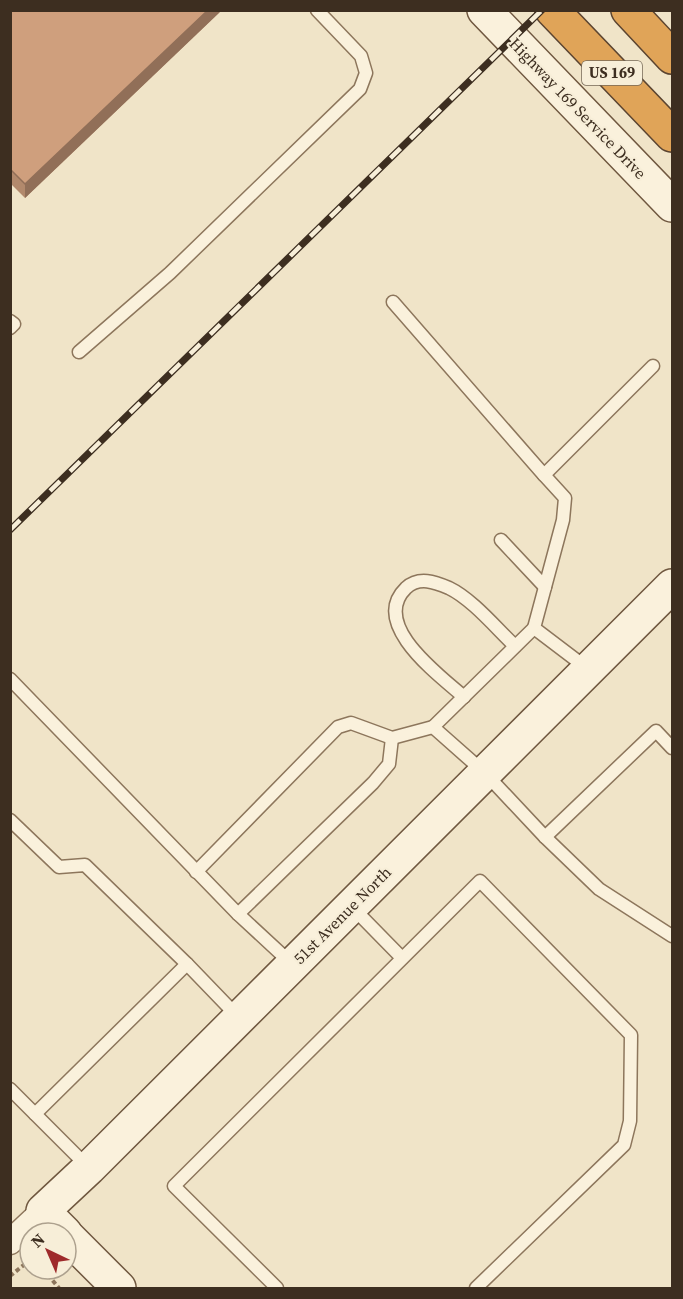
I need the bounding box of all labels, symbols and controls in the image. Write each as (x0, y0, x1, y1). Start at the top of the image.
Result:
street label: Highway 169 Service Drive (505, 33, 651, 183)
road number: US 169 (582, 61, 642, 85)
street label: 51st Avenue North (288, 861, 396, 969)
north arrow (18, 1221, 78, 1281)
text: N (26, 1228, 50, 1252)

